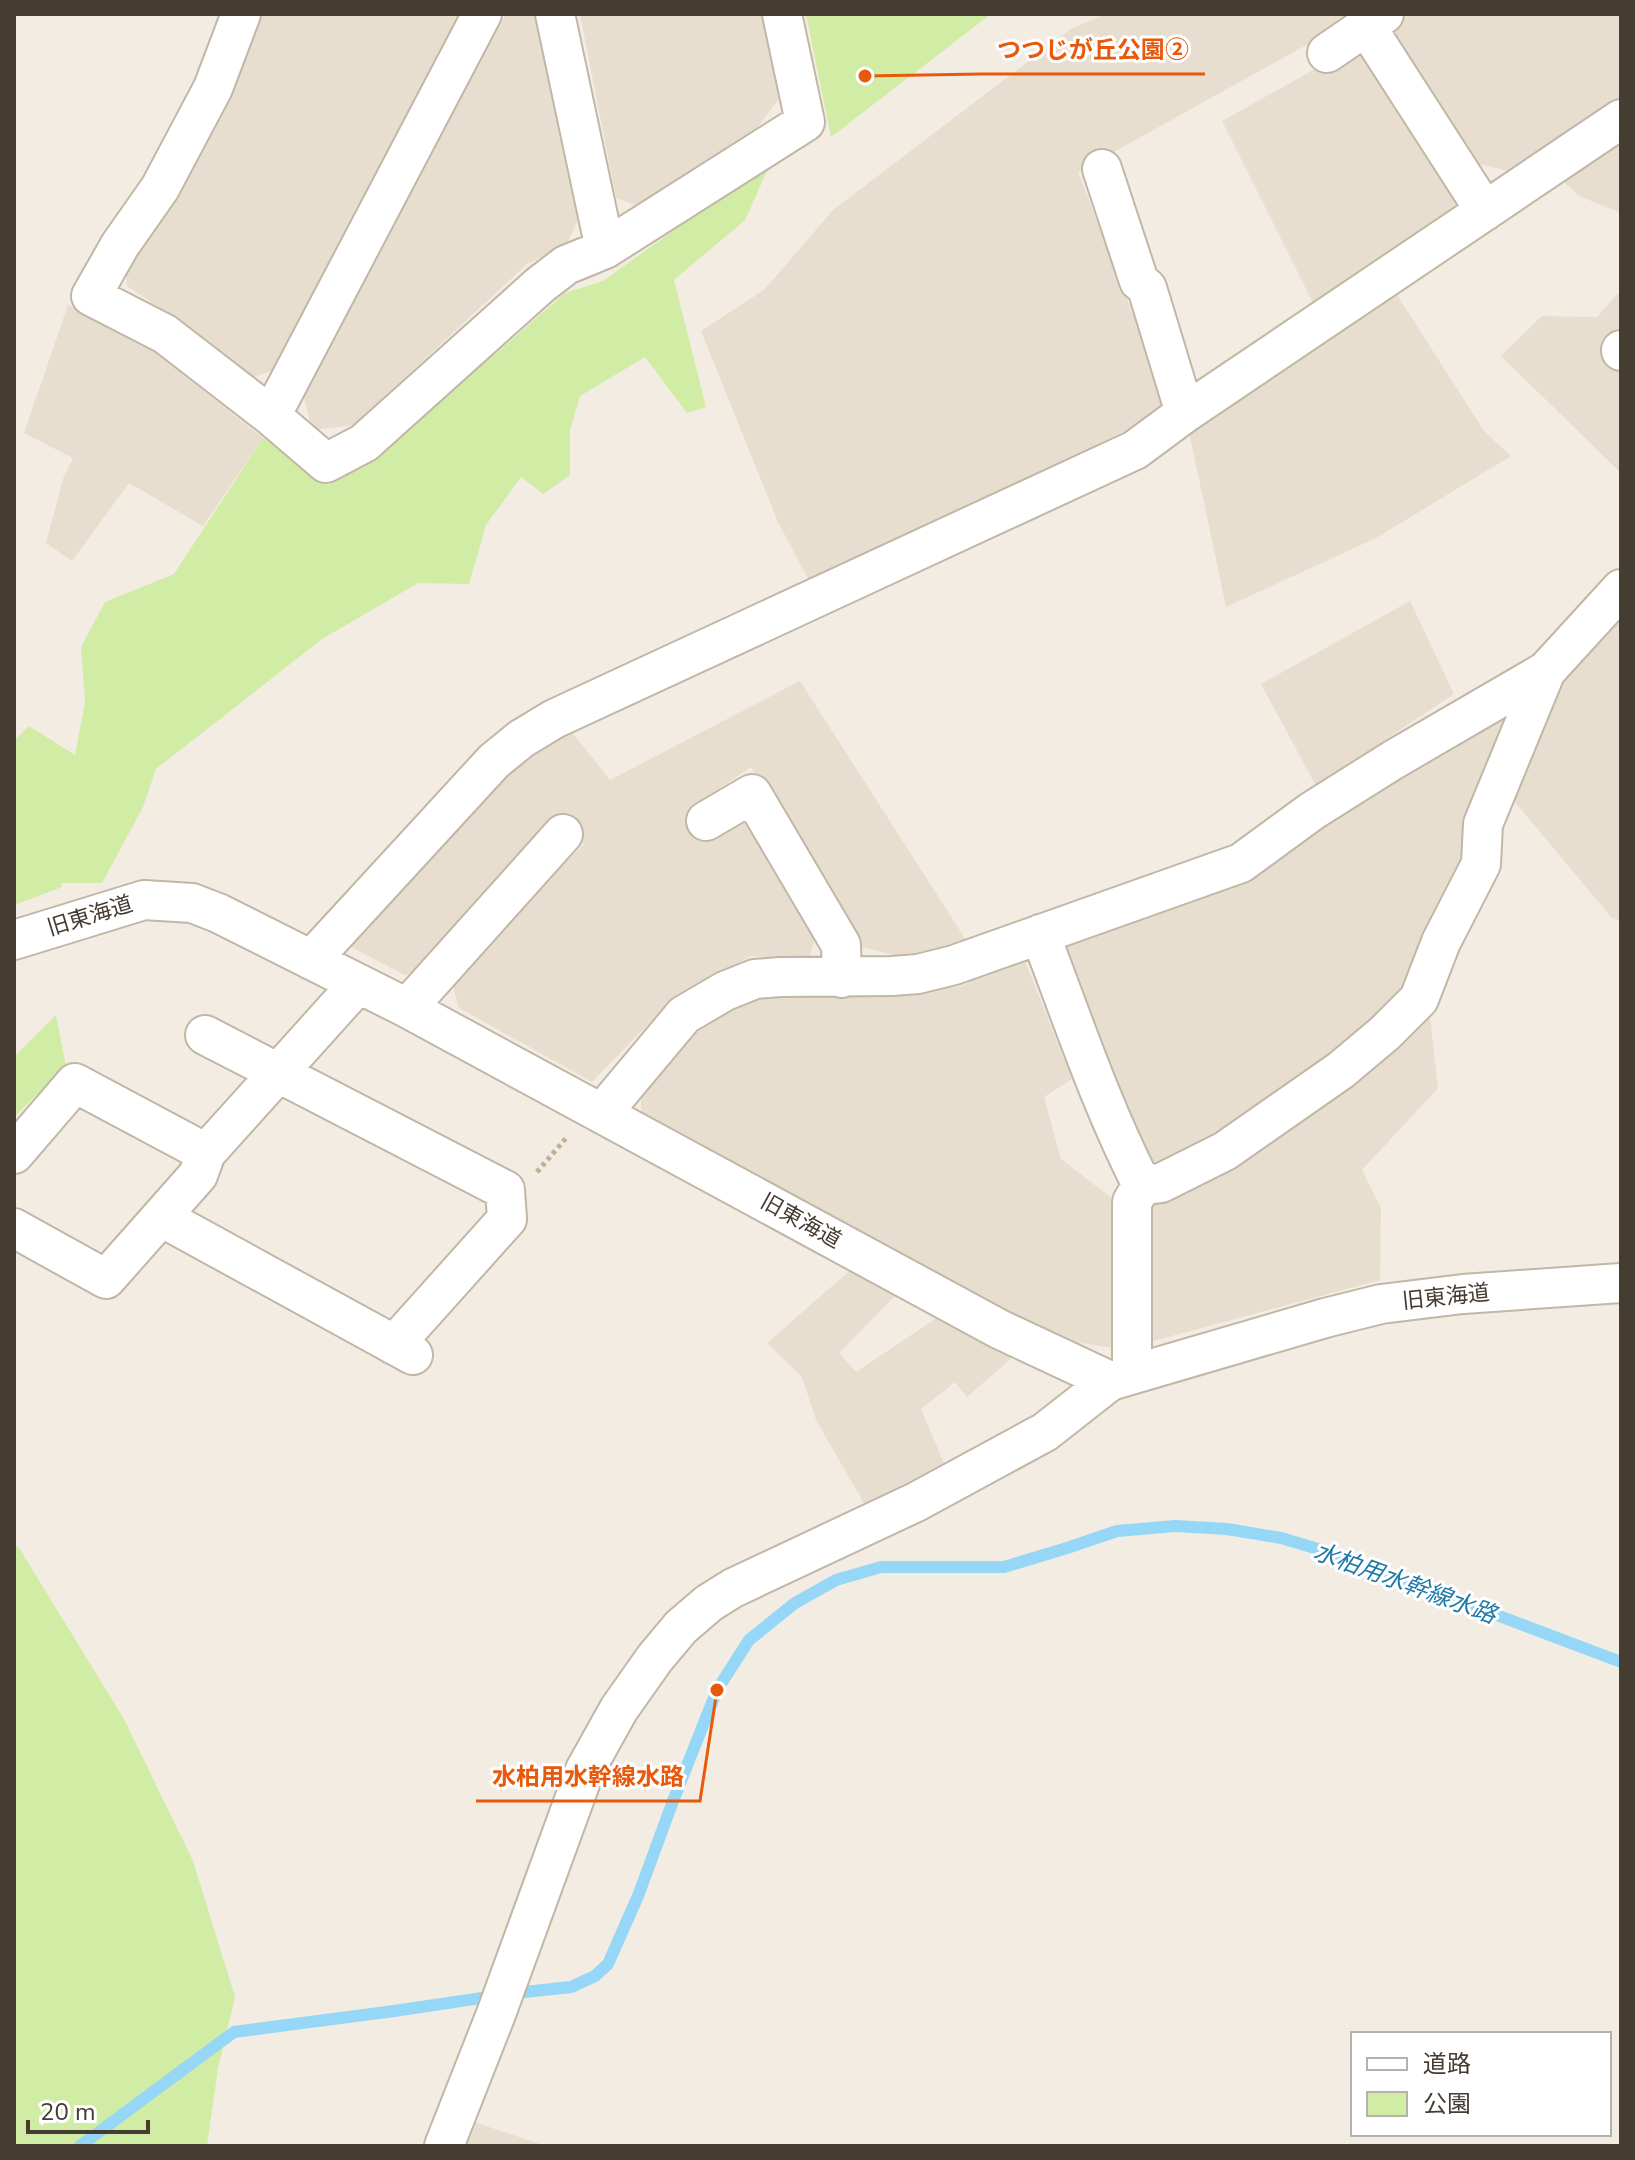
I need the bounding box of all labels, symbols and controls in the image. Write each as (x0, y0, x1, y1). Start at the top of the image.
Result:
callout: つつじが丘公園② (981, 26, 1205, 74)
text: つつじが丘公園② (997, 34, 1189, 66)
street label: 旧東海道 (44, 889, 136, 943)
street label: 旧東海道 (755, 1187, 847, 1255)
street label: 旧東海道 (1401, 1277, 1491, 1317)
water label: 水柏用水幹線水路 (1309, 1535, 1503, 1632)
callout: 水柏用水幹線水路 (476, 1753, 700, 1801)
text: 水柏用水幹線水路 (492, 1761, 684, 1793)
legend (1351, 2032, 1611, 2136)
text: 道路 (1423, 2048, 1471, 2080)
scale bar (28, 2084, 148, 2134)
text: 公園 (1423, 2088, 1471, 2120)
text: 20 m (40, 2096, 96, 2128)

